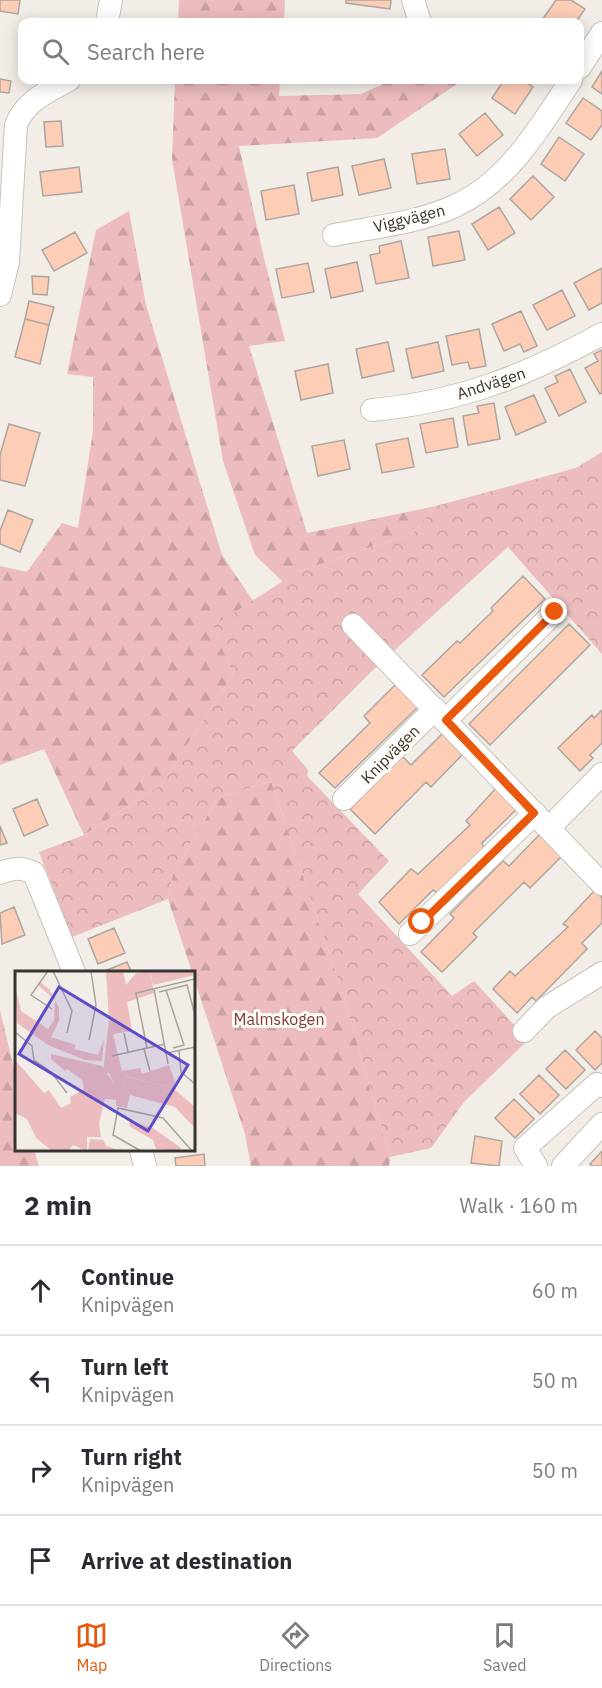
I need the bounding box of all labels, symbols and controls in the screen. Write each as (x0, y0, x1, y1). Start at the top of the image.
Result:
search box (18, 18, 584, 84)
icon: search (39, 35, 72, 68)
text: Search here (87, 37, 205, 66)
street label: Viggvägen (371, 199, 447, 237)
street label: Andvägen (454, 363, 528, 403)
route end (541, 598, 567, 624)
street label: Knipvägen (357, 721, 423, 787)
route start (408, 908, 434, 934)
inset map (15, 971, 195, 1151)
park label: Malmskogen (234, 1009, 325, 1029)
text: 2 min (24, 1188, 92, 1222)
text: Walk · 160 m (460, 1192, 578, 1219)
text: Continue (81, 1262, 174, 1291)
icon: ahead (24, 1274, 57, 1307)
text: 60 m (532, 1277, 578, 1304)
text: Knipvägen (81, 1291, 174, 1318)
text: Turn left (81, 1352, 169, 1381)
icon: left (24, 1364, 57, 1397)
text: 50 m (532, 1367, 578, 1394)
text: Knipvägen (81, 1381, 174, 1408)
text: Turn right (81, 1442, 182, 1471)
icon: right (24, 1454, 57, 1487)
text: 50 m (532, 1457, 578, 1484)
text: Knipvägen (81, 1471, 174, 1498)
icon: arrive (24, 1544, 57, 1577)
text: Arrive at destination (81, 1546, 292, 1575)
tab: Map (75, 1619, 108, 1675)
tab: Directions (259, 1619, 332, 1675)
tab: Saved (483, 1619, 527, 1675)

